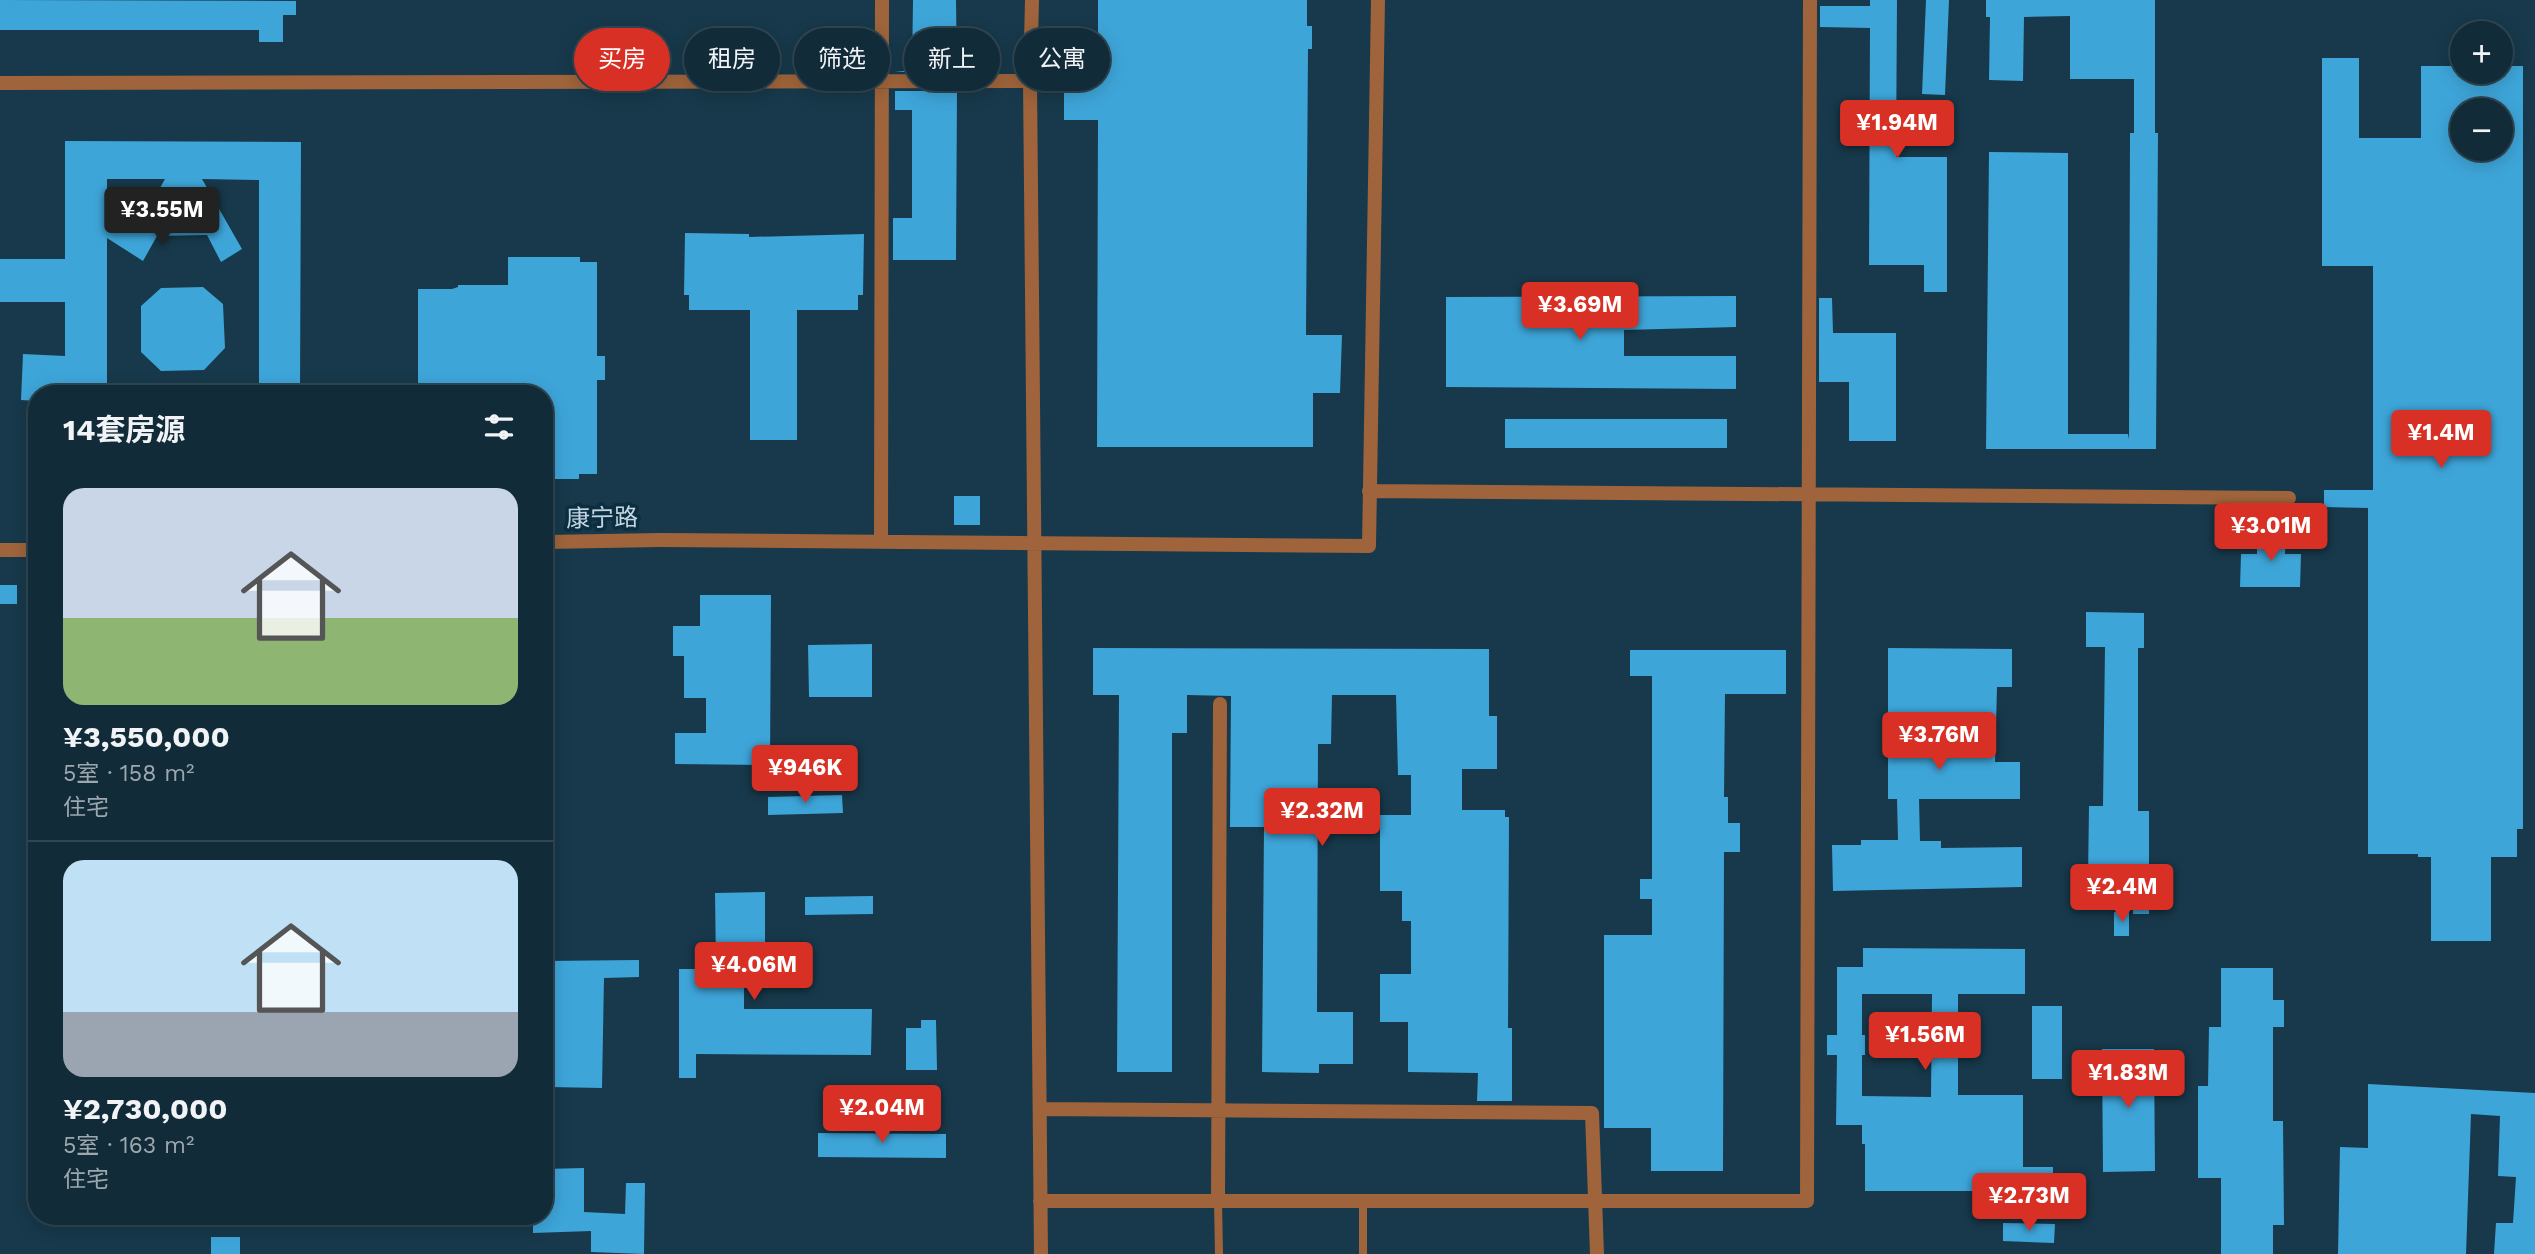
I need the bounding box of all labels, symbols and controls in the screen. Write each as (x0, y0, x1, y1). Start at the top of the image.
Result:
map controls (2450, 21, 2513, 161)
button: + (2450, 21, 2513, 84)
chip: 买房 (574, 28, 670, 91)
chip: 租房 (684, 28, 780, 91)
chip: 筛选 (794, 28, 890, 91)
chip: 新上 (904, 28, 1000, 91)
chip: 公寓 (1014, 28, 1110, 91)
button: − (2450, 98, 2513, 161)
pin: ¥1.94M (1840, 100, 1954, 160)
text: ¥1.94M (1856, 109, 1938, 136)
pin: ¥3.55M (105, 188, 219, 247)
text: ¥3.55M (120, 196, 204, 223)
pin: ¥3.69M (1523, 282, 1637, 342)
text: ¥3.69M (1538, 291, 1622, 318)
icon: filters (480, 408, 518, 446)
pin: ¥1.4M (2392, 410, 2490, 470)
text: 14套房源 (63, 412, 185, 447)
text: ¥1.4M (2407, 419, 2475, 446)
street label: 康宁路 (566, 503, 638, 533)
pin: ¥3.01M (2214, 504, 2328, 563)
text: ¥3.01M (2230, 512, 2312, 539)
icon: home (228, 533, 354, 659)
pin: ¥3.76M (1882, 712, 1996, 772)
text: ¥3,550,000 (63, 719, 230, 754)
text: ¥3.76M (1898, 721, 1980, 748)
pin: ¥946K (756, 746, 854, 805)
text: ¥946K (768, 754, 842, 781)
text: 5室 · 158 m² (63, 760, 195, 787)
pin: ¥2.32M (1265, 788, 1379, 848)
text: 住宅 (63, 794, 109, 821)
text: ¥2.32M (1280, 797, 1364, 824)
pin: ¥2.4M (2073, 864, 2171, 924)
text: ¥2.4M (2086, 873, 2158, 900)
icon: home (228, 905, 354, 1031)
pin: ¥4.06M (697, 942, 811, 1002)
text: ¥4.06M (711, 951, 797, 978)
pin: ¥1.56M (1868, 1012, 1982, 1072)
text: ¥1.56M (1885, 1021, 1965, 1048)
pin: ¥1.83M (2071, 1050, 2185, 1110)
text: ¥1.83M (2088, 1059, 2168, 1086)
pin: ¥2.04M (825, 1086, 939, 1145)
text: ¥2,730,000 (63, 1091, 228, 1126)
text: ¥2.04M (839, 1094, 925, 1121)
text: 5室 · 163 m² (63, 1132, 194, 1159)
text: 住宅 (63, 1166, 109, 1193)
pin: ¥2.73M (1972, 1174, 2086, 1233)
text: ¥2.73M (1988, 1182, 2070, 1209)

